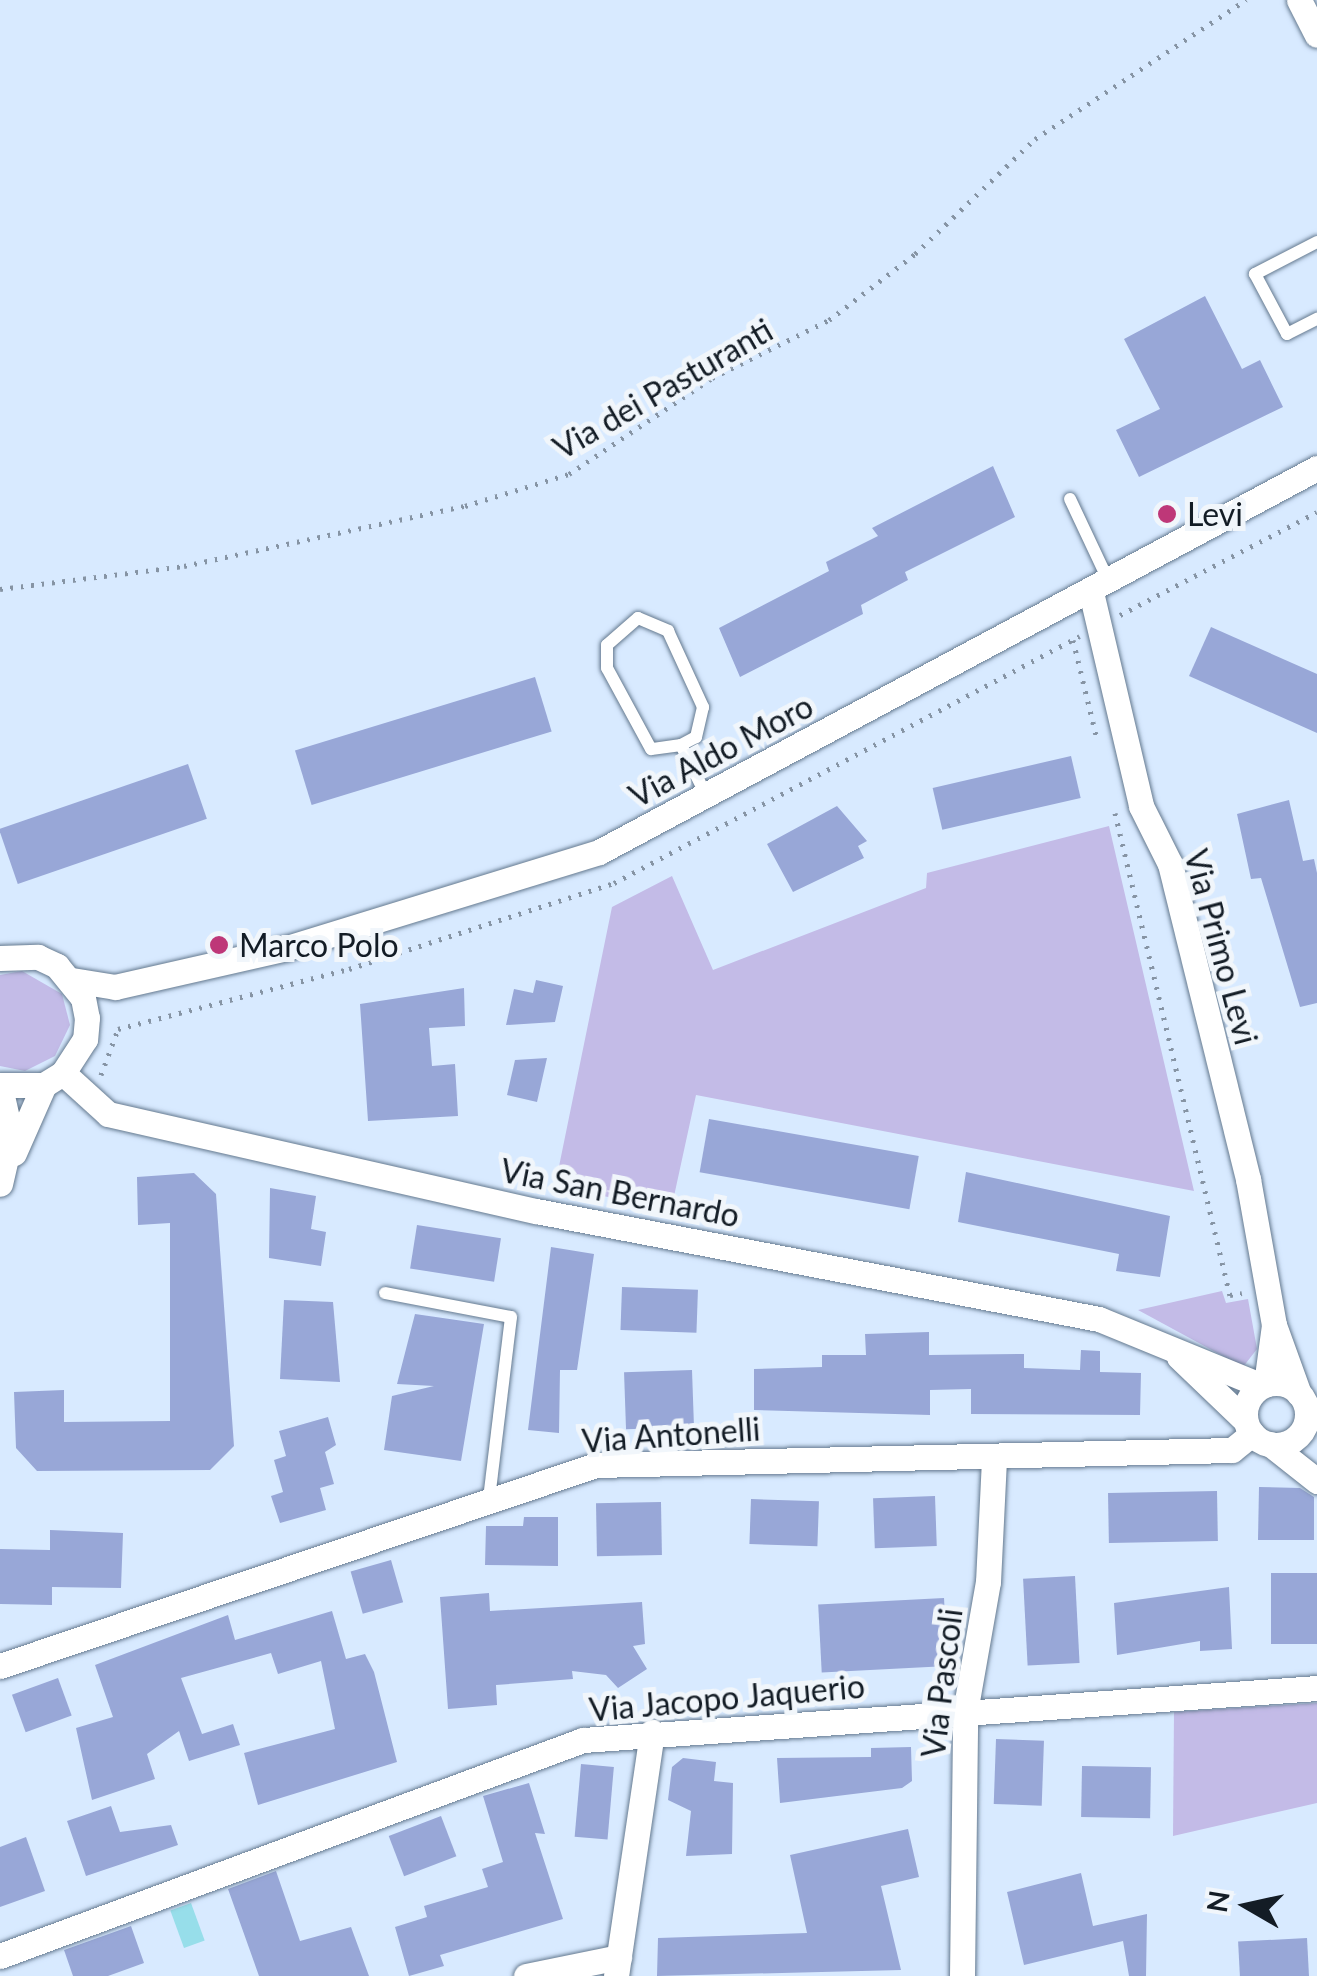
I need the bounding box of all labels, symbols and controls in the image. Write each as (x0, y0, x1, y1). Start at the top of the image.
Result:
street label: Via dei Pasturanti (547, 311, 779, 467)
place label: Levi (1187, 495, 1243, 533)
marker: Levi (1156, 503, 1178, 525)
street label: Via Aldo Moro (622, 686, 820, 816)
street label: Via Primo Levi (1177, 845, 1265, 1049)
place label: Marco Polo (239, 926, 399, 964)
marker: Marco Polo (208, 934, 230, 956)
street label: Via San Bernardo (497, 1151, 743, 1235)
street label: Via Antonelli (580, 1410, 762, 1460)
street label: Via Pascoli (914, 1606, 970, 1760)
street label: Via Jacopo Jaquerio (587, 1667, 867, 1729)
north arrow (1197, 1856, 1297, 1956)
text: N (1199, 1888, 1236, 1915)

